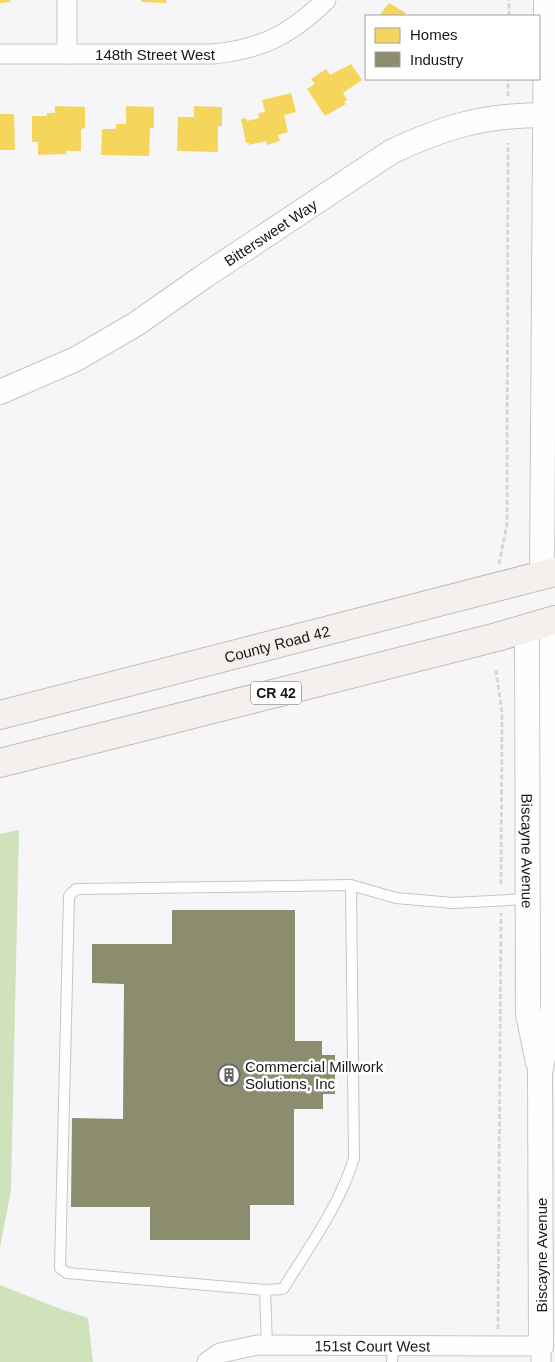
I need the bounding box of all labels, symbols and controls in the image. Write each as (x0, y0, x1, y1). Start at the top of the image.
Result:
legend (365, 15, 540, 80)
text: Homes (410, 26, 458, 43)
street label: 148th Street West (95, 46, 216, 63)
text: Industry (410, 51, 464, 68)
street label: Bittersweet Way (221, 195, 320, 269)
street label: County Road 42 (222, 622, 332, 665)
road number: CR 42 (251, 681, 301, 704)
street label: Biscayne Avenue (519, 794, 536, 908)
place label: Commercial Millwork Solutions, Inc (245, 1058, 384, 1092)
building icon: Commercial Millwork Solutions, Inc (217, 1063, 241, 1087)
street label: Biscayne Avenue (533, 1198, 550, 1312)
street label: 151st Court West (314, 1337, 431, 1354)

